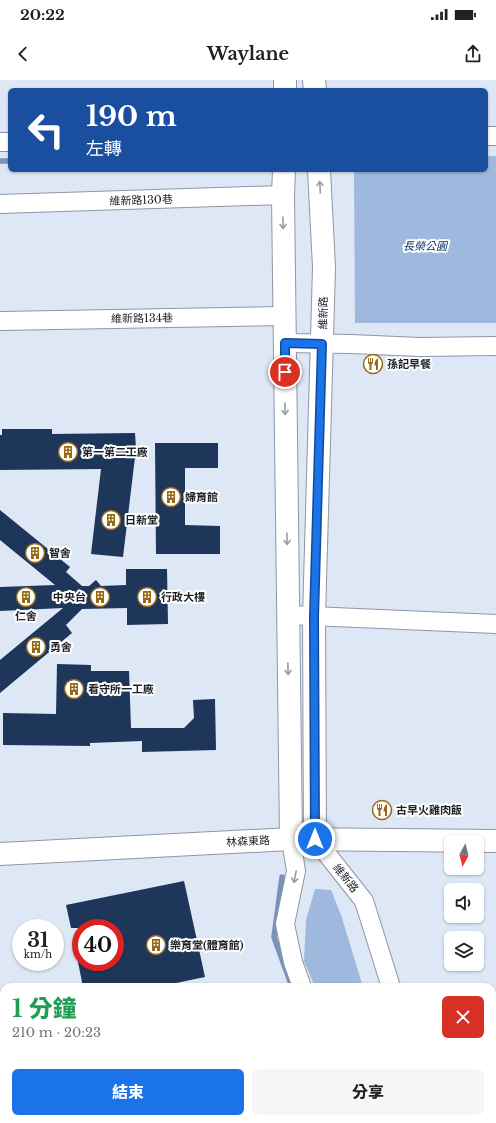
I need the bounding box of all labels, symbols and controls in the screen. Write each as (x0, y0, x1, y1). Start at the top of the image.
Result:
text: 20:22 (20, 5, 65, 24)
icon: back (12, 43, 34, 65)
text: Waylane (207, 43, 289, 65)
icon: share (462, 43, 484, 65)
text: 190 m (86, 99, 177, 134)
icon: left (20, 104, 72, 156)
text: 左轉 (86, 138, 122, 160)
one-way arrow (316, 181, 323, 194)
street label: 維新路130巷 (109, 192, 173, 208)
one-way arrow (279, 216, 287, 229)
park label: 長榮公園 (403, 239, 449, 253)
street label: 維新路 (316, 296, 330, 330)
street label: 維新路134巷 (111, 310, 173, 326)
restaurant icon: 孫記早餐 (362, 353, 384, 375)
pin (268, 355, 302, 389)
place label: 孫記早餐 (387, 357, 431, 371)
icon: arrive (274, 361, 296, 383)
one-way arrow (281, 402, 289, 415)
building icon: 第一第二工廠 (57, 441, 79, 463)
place label: 第一第二工廠 (82, 445, 148, 459)
building icon: 婦育館 (160, 486, 182, 508)
place label: 婦育館 (185, 490, 218, 504)
building icon: 日新堂 (100, 509, 122, 531)
place label: 日新堂 (125, 513, 158, 527)
one-way arrow (283, 532, 291, 545)
building icon: 智舍 (24, 542, 46, 564)
place label: 智舍 (49, 546, 71, 560)
building icon: 仁舍 (15, 586, 37, 608)
building icon: 中央台 (89, 586, 111, 608)
building icon: 行政大樓 (136, 586, 158, 608)
place label: 中央台 (53, 590, 86, 604)
place label: 行政大樓 (161, 590, 205, 604)
place label: 仁舍 (15, 609, 37, 623)
building icon: 勇舍 (25, 636, 47, 658)
place label: 勇舍 (50, 640, 72, 654)
one-way arrow (285, 662, 292, 675)
building icon: 看守所一工廠 (63, 678, 85, 700)
place label: 看守所一工廠 (88, 682, 154, 696)
restaurant icon: 古早火雞肉飯 (371, 799, 393, 821)
place label: 古早火雞肉飯 (396, 803, 462, 817)
position arrow (294, 818, 336, 860)
street label: 林森東路 (226, 833, 270, 849)
north arrow (444, 835, 484, 875)
map controls (444, 835, 484, 971)
street label: 維新路 (330, 861, 362, 895)
one-way arrow (291, 870, 299, 883)
button: sound (444, 883, 484, 923)
speed limit sign: 40 (72, 919, 124, 971)
text: 31 (27, 928, 49, 952)
button: layers (444, 931, 484, 971)
building icon: 樂育堂(體育館) (145, 934, 167, 956)
place label: 樂育堂(體育館) (170, 938, 244, 952)
text: km/h (24, 948, 52, 961)
text: 1 分鐘 (12, 994, 77, 1023)
button: close (442, 996, 484, 1038)
text: 210 m · 20:23 (12, 1024, 101, 1041)
button: 結束 (12, 1069, 244, 1115)
button: 分享 (252, 1069, 484, 1115)

